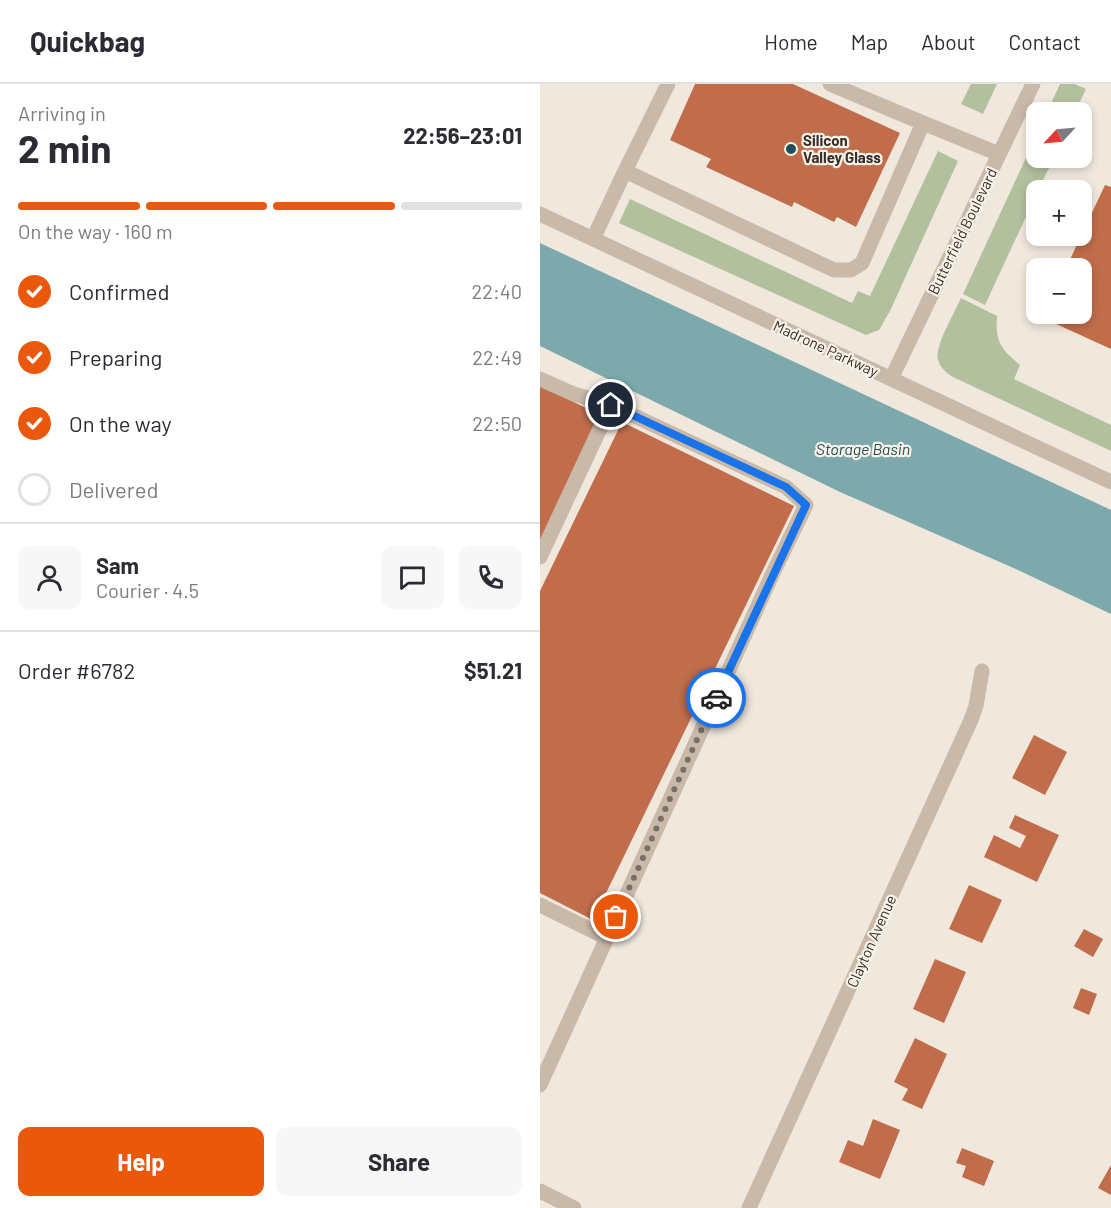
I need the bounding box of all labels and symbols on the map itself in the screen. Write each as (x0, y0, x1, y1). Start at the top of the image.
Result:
north arrow (1026, 102, 1092, 168)
place label: Silicon Valley Glass (803, 131, 881, 166)
marker: Silicon Valley Glass (784, 142, 798, 156)
street label: Butterfield Boulevard (924, 165, 1000, 297)
street label: Madrone Parkway (771, 316, 881, 380)
pin (585, 379, 636, 430)
water label: Storage Basin (816, 439, 910, 458)
courier (686, 668, 746, 728)
pin (590, 891, 641, 942)
street label: Clayton Avenue (843, 892, 899, 990)

